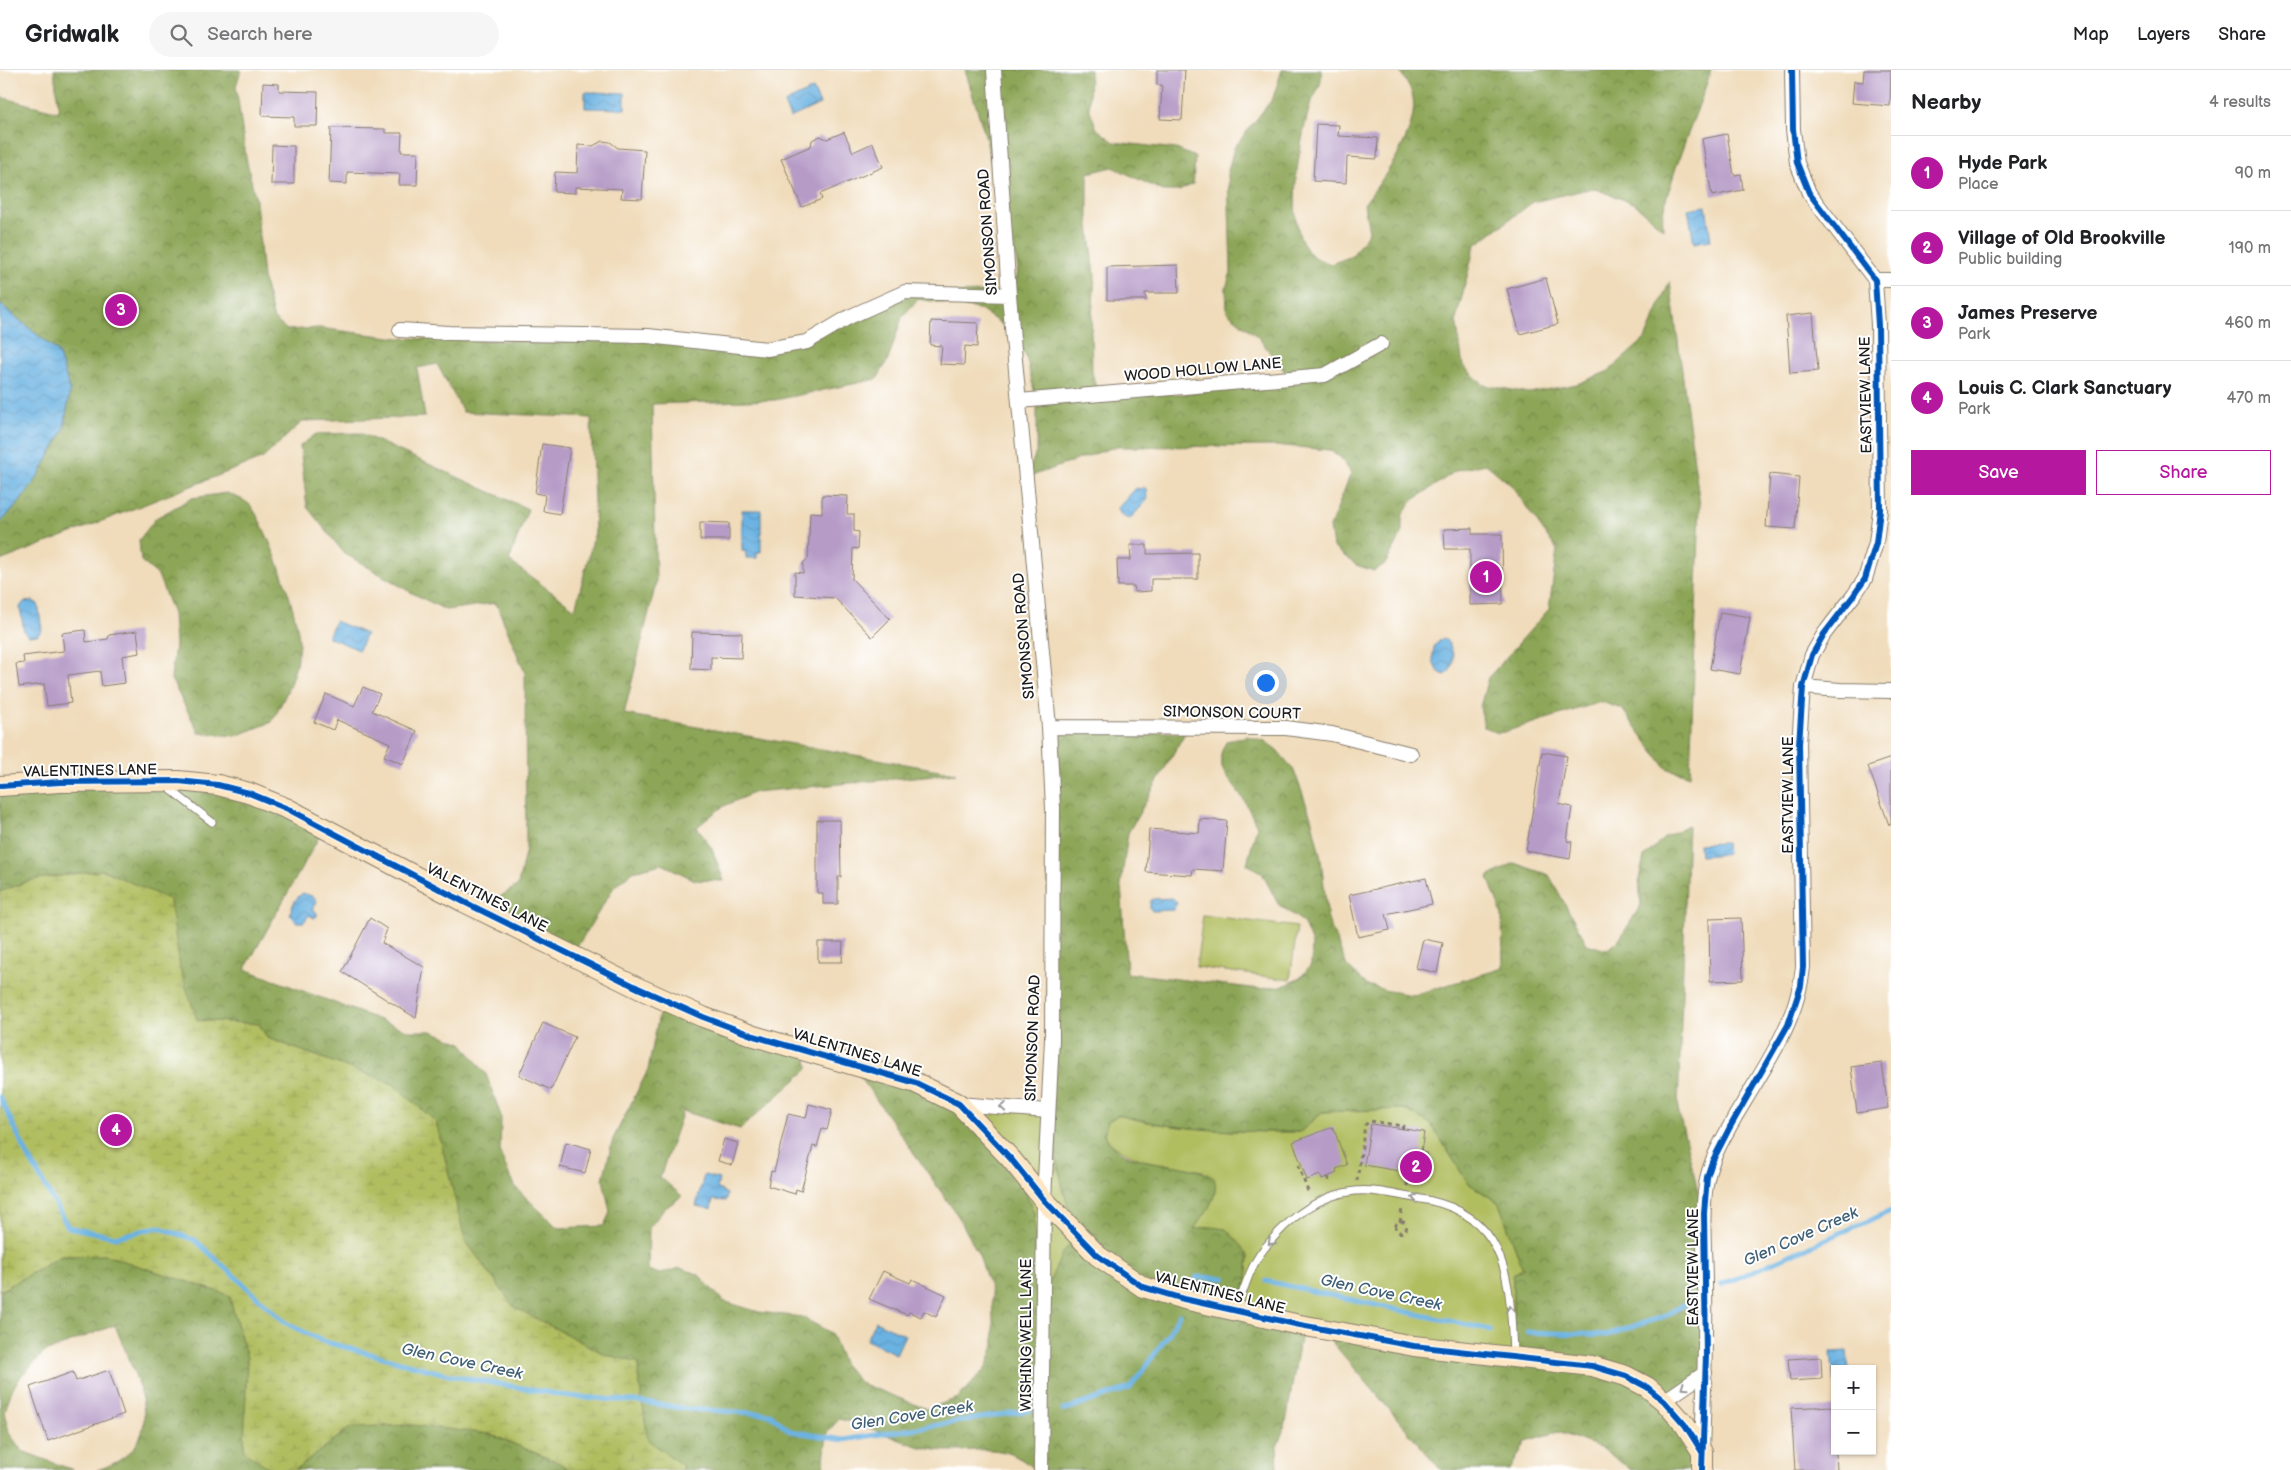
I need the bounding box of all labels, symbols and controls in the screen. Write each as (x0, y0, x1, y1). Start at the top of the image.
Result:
search box (149, 12, 499, 57)
text: Gridwalk (25, 20, 119, 49)
icon: search (167, 21, 195, 49)
text: Search here (207, 23, 312, 46)
text: Map (2073, 24, 2109, 45)
text: Layers (2137, 24, 2190, 45)
text: Share (2218, 24, 2266, 45)
text: Nearby (1911, 90, 1981, 115)
text: 4 results (2209, 93, 2271, 112)
text: Hyde Park (1958, 152, 2047, 175)
text: 1 (1924, 164, 1930, 183)
text: 90 m (2235, 164, 2271, 183)
street label: SIMONSON ROAD (974, 168, 1002, 296)
text: Place (1958, 175, 1999, 194)
text: Village of Old Brookville (1958, 227, 2165, 250)
text: 2 (1922, 239, 1932, 258)
text: 190 m (2229, 239, 2271, 258)
text: Public building (1958, 250, 2062, 269)
pin: 3 (105, 291, 137, 329)
text: James Preserve (1958, 302, 2097, 325)
text: 3 (1922, 314, 1932, 333)
text: 460 m (2225, 314, 2271, 333)
text: Park (1958, 325, 1990, 344)
street label: EASTVIEW LANE (1855, 336, 1877, 454)
street label: WOOD HOLLOW LANE (1124, 354, 1282, 386)
text: Louis C. Clark Sanctuary (1958, 377, 2172, 400)
text: 4 (1922, 389, 1932, 408)
text: 470 m (2226, 389, 2271, 408)
text: Park (1958, 400, 1990, 419)
button: Save (1911, 450, 2086, 495)
button: Share (2096, 450, 2271, 495)
pin: 1 (1470, 558, 1502, 596)
street label: SIMONSON ROAD (1009, 572, 1039, 700)
your location (1253, 670, 1279, 696)
street label: SIMONSON COURT (1163, 702, 1301, 724)
street label: EASTVIEW LANE (1779, 736, 1798, 854)
street label: VALENTINES LANE (23, 760, 157, 782)
street label: VALENTINES LANE (423, 859, 551, 937)
street label: SIMONSON ROAD (1021, 974, 1045, 1102)
street label: VALENTINES LANE (790, 1024, 924, 1082)
one-way arrow (999, 1102, 1007, 1113)
pin: 4 (100, 1111, 132, 1149)
pin: 2 (1400, 1148, 1432, 1186)
one-way arrow (1411, 1193, 1419, 1203)
water label: Glen Cove Creek (1741, 1203, 1862, 1271)
street label: EASTVIEW LANE (1684, 1208, 1703, 1326)
one-way arrow (1268, 1237, 1277, 1246)
street label: WISHING WELL LANE (1017, 1258, 1036, 1411)
street label: VALENTINES LANE (1153, 1268, 1287, 1318)
water label: Glen Cove Creek (1319, 1271, 1444, 1315)
one-way arrow (1505, 1305, 1516, 1313)
water label: Glen Cove Creek (400, 1340, 525, 1384)
map controls (1831, 1365, 1876, 1455)
button: + (1831, 1365, 1876, 1410)
one-way arrow (1681, 1381, 1690, 1390)
water label: Glen Cove Creek (850, 1397, 976, 1435)
button: − (1831, 1410, 1876, 1455)

